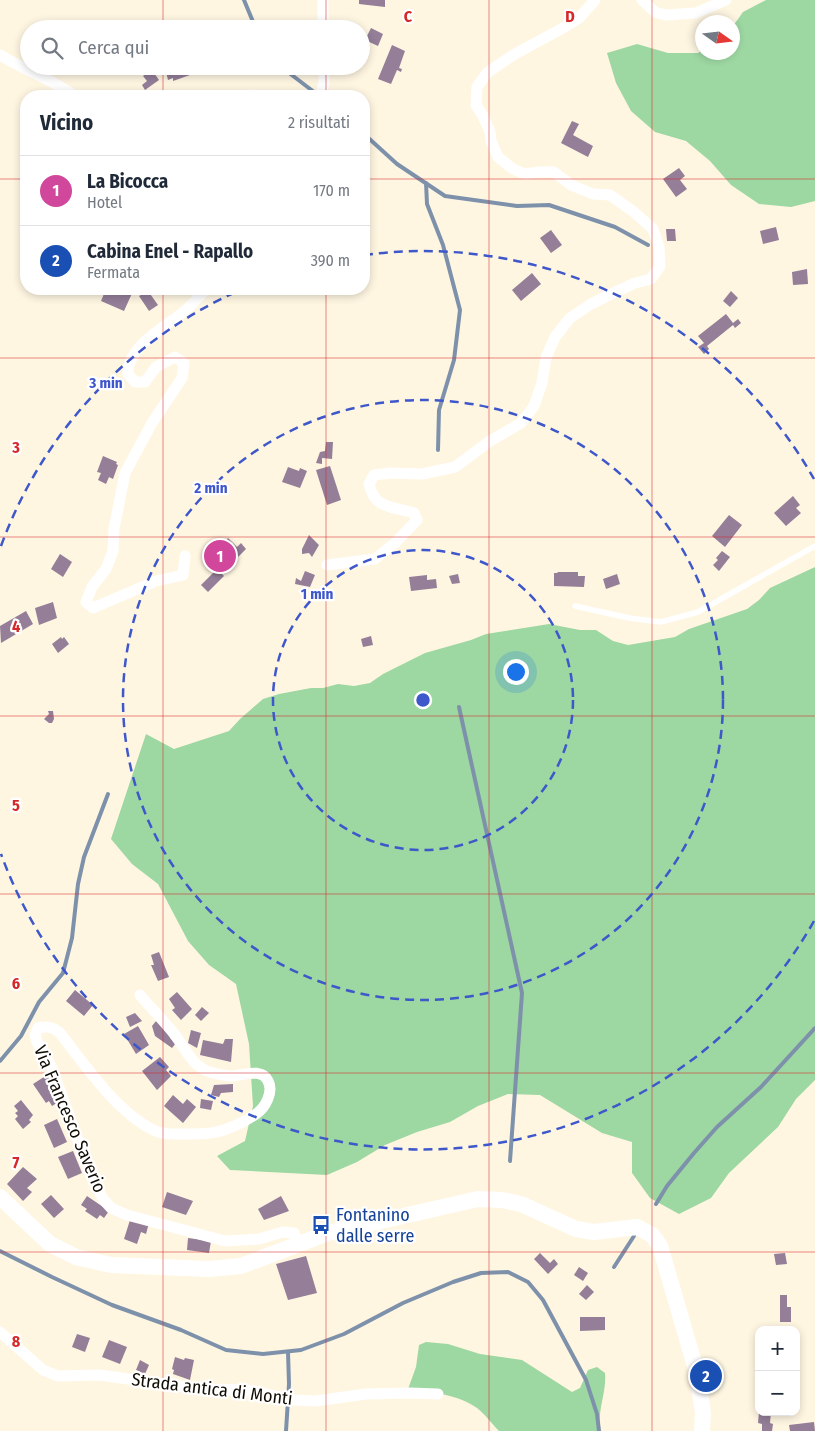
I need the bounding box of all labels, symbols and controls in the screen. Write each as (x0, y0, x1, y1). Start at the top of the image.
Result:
text: C (404, 7, 413, 26)
text: D (565, 7, 575, 26)
north arrow (695, 15, 740, 60)
search box (20, 20, 370, 75)
icon: search (38, 34, 66, 62)
text: Cerca qui (78, 36, 149, 59)
text: Vicino (40, 110, 93, 136)
text: 2 risultati (288, 113, 350, 132)
text: La Bicocca (87, 170, 168, 193)
text: 1 (53, 181, 59, 200)
text: 170 m (313, 181, 350, 200)
text: Hotel (87, 193, 122, 212)
text: Cabina Enel - Rapallo (87, 240, 253, 263)
text: 2 (52, 251, 60, 270)
text: 390 m (311, 251, 350, 270)
text: Fermata (87, 263, 140, 282)
text: 3 min (88, 374, 123, 392)
text: 3 (11, 438, 20, 457)
text: 2 min (193, 479, 228, 497)
pin: 1 (204, 537, 236, 575)
text: 1 min (301, 585, 333, 603)
text: 4 (12, 617, 20, 636)
your location (503, 659, 529, 685)
centre of rings (414, 691, 432, 709)
text: 5 (12, 796, 20, 815)
text: 6 (12, 974, 20, 993)
street label: Via Francesco Saverio (29, 1042, 111, 1196)
text: 7 (13, 1153, 20, 1172)
place label: Fontanino dalle serre (336, 1204, 414, 1247)
bus stop icon: Fontanino dalle serre (310, 1214, 332, 1236)
map controls (755, 1326, 800, 1416)
button: + (755, 1326, 800, 1371)
text: 8 (12, 1332, 21, 1351)
pin: 2 (690, 1357, 722, 1395)
street label: Strada antica di Monti (130, 1368, 294, 1410)
button: − (755, 1371, 800, 1416)

